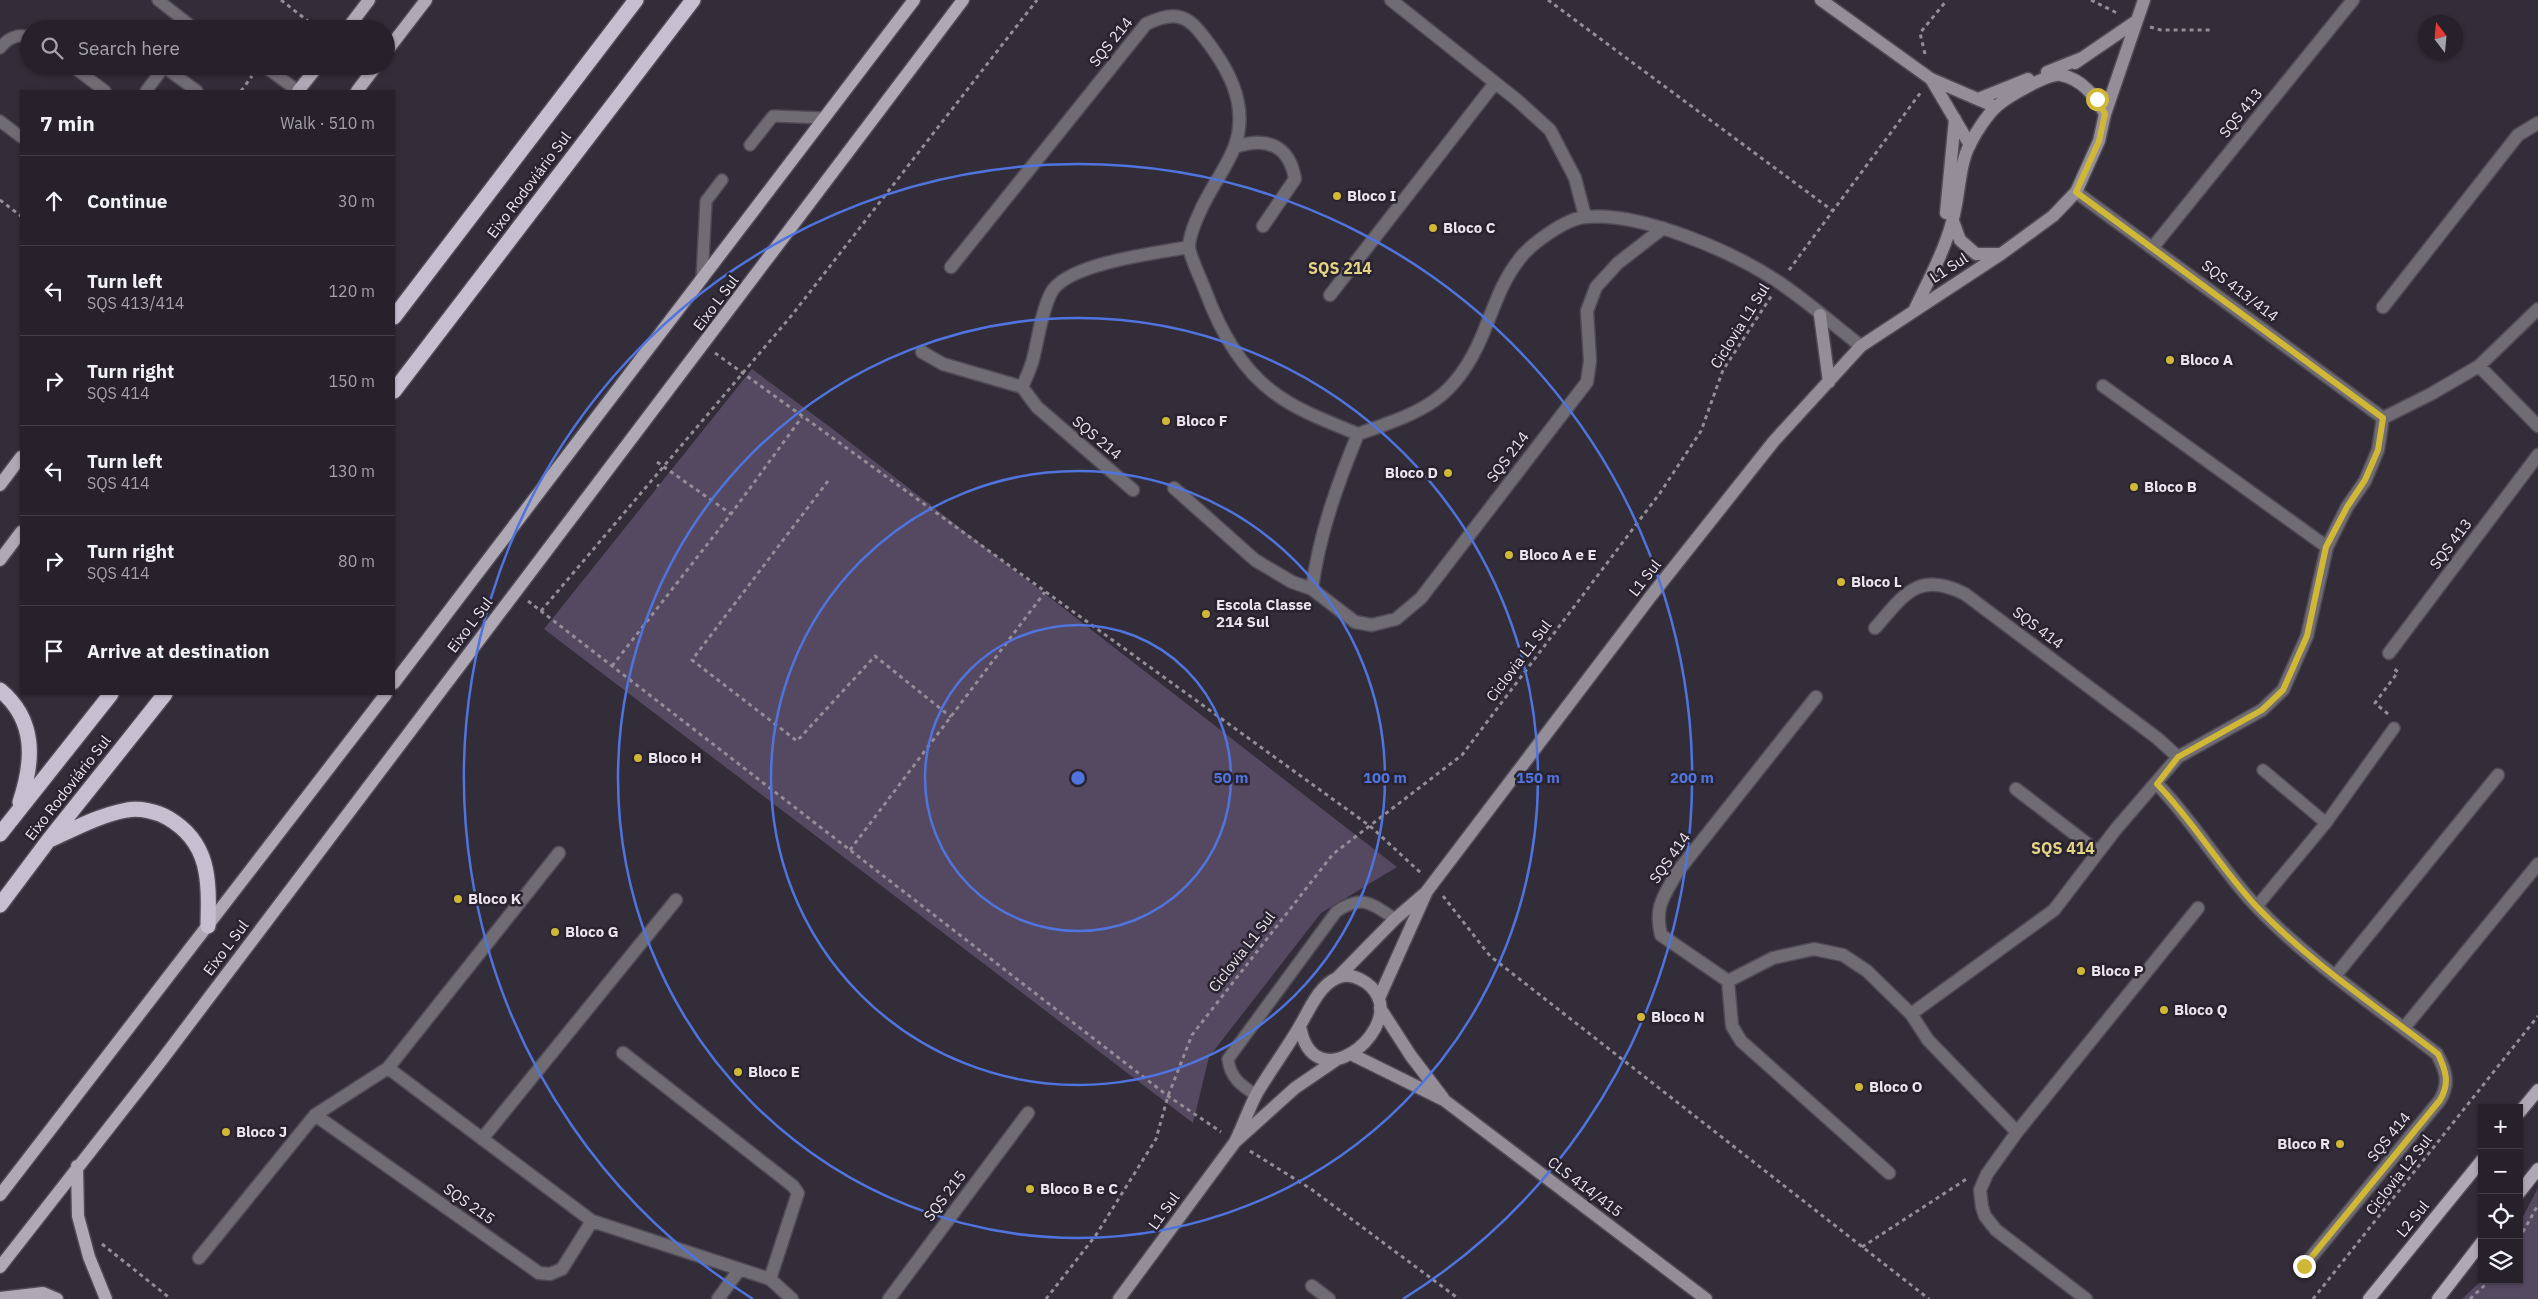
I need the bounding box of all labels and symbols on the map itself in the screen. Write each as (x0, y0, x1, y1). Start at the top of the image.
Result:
street label: SQS 214 (1085, 13, 1136, 70)
north arrow (2418, 15, 2463, 60)
street label: SQS 413 (2215, 84, 2266, 141)
route start (2086, 88, 2109, 111)
street label: Eixo Rodoviário Sul (482, 128, 575, 242)
place label: Bloco I (1347, 186, 1396, 205)
marker: Bloco I (1331, 190, 1343, 202)
place label: Bloco C (1443, 218, 1496, 237)
marker: Bloco C (1427, 222, 1439, 234)
street label: L1 Sul (1926, 248, 1971, 287)
street label: SQS 413/414 (2198, 256, 2282, 326)
district label: SQS 214 (1308, 258, 1372, 278)
street label: Eixo L Sul (689, 271, 743, 334)
street label: Ciclovia L1 Sul (1706, 280, 1773, 372)
place label: Bloco A (2180, 350, 2233, 369)
marker: Bloco A (2164, 354, 2176, 366)
place label: Bloco F (1176, 411, 1228, 430)
street label: SQS 214 (1069, 412, 1126, 464)
marker: Bloco F (1160, 415, 1172, 427)
street label: SQS 214 (1482, 428, 1533, 486)
place label: Bloco D (1385, 463, 1438, 482)
marker: Bloco D (1442, 467, 1454, 479)
place label: Bloco B (2144, 477, 2197, 496)
marker: Bloco B (2128, 481, 2140, 493)
street label: SQS 413 (2425, 515, 2476, 573)
place label: Bloco A e E (1519, 545, 1597, 564)
marker: Bloco A e E (1503, 549, 1515, 561)
street label: L1 Sul (1624, 556, 1665, 600)
place label: Bloco L (1851, 572, 1902, 591)
marker: Bloco L (1835, 576, 1847, 588)
street label: Eixo L Sul (443, 593, 497, 656)
place label: Escola Classe 214 Sul (1216, 595, 1312, 631)
street label: SQS 414 (2009, 602, 2067, 653)
marker: Escola Classe 214 Sul (1200, 608, 1212, 620)
street label: Ciclovia L1 Sul (1482, 616, 1555, 705)
street label: Eixo Rodoviário Sul (21, 731, 115, 844)
place label: Bloco H (648, 748, 702, 767)
marker: Bloco H (632, 752, 644, 764)
text: 50 m (1214, 768, 1248, 787)
text: 100 m (1363, 768, 1407, 787)
text: 150 m (1516, 768, 1560, 787)
text: 200 m (1670, 768, 1714, 787)
centre of rings (1069, 769, 1087, 787)
street label: SQS 414 (1645, 828, 1694, 887)
district label: SQS 414 (2031, 838, 2095, 858)
place label: Bloco K (468, 889, 522, 908)
marker: Bloco K (452, 893, 464, 905)
street label: Ciclovia L1 Sul (1204, 908, 1279, 996)
street label: Eixo L Sul (199, 916, 253, 979)
place label: Bloco G (565, 922, 618, 941)
marker: Bloco G (549, 926, 561, 938)
place label: Bloco P (2091, 961, 2144, 980)
marker: Bloco P (2075, 965, 2087, 977)
place label: Bloco Q (2174, 1000, 2227, 1019)
marker: Bloco Q (2158, 1004, 2170, 1016)
place label: Bloco N (1651, 1007, 1705, 1026)
marker: Bloco N (1635, 1011, 1647, 1023)
place label: Bloco E (748, 1062, 800, 1081)
marker: Bloco E (732, 1066, 744, 1078)
place label: Bloco O (1869, 1077, 1922, 1096)
marker: Bloco O (1853, 1081, 1865, 1093)
street label: SQS 414 (2363, 1108, 2414, 1165)
place label: Bloco J (236, 1122, 287, 1141)
marker: Bloco J (220, 1126, 232, 1138)
street label: Ciclovia L2 Sul (2362, 1131, 2436, 1219)
place label: Bloco R (2277, 1134, 2330, 1153)
marker: Bloco R (2334, 1138, 2346, 1150)
street label: CLS 414/415 (1544, 1152, 1626, 1221)
street label: SQS 215 (919, 1167, 970, 1225)
street label: SQS 215 (440, 1179, 499, 1228)
place label: Bloco B e C (1040, 1179, 1118, 1198)
marker: Bloco B e C (1024, 1183, 1036, 1195)
street label: L1 Sul (1144, 1188, 1183, 1233)
street label: L2 Sul (2393, 1197, 2433, 1241)
route end (2293, 1255, 2316, 1278)

